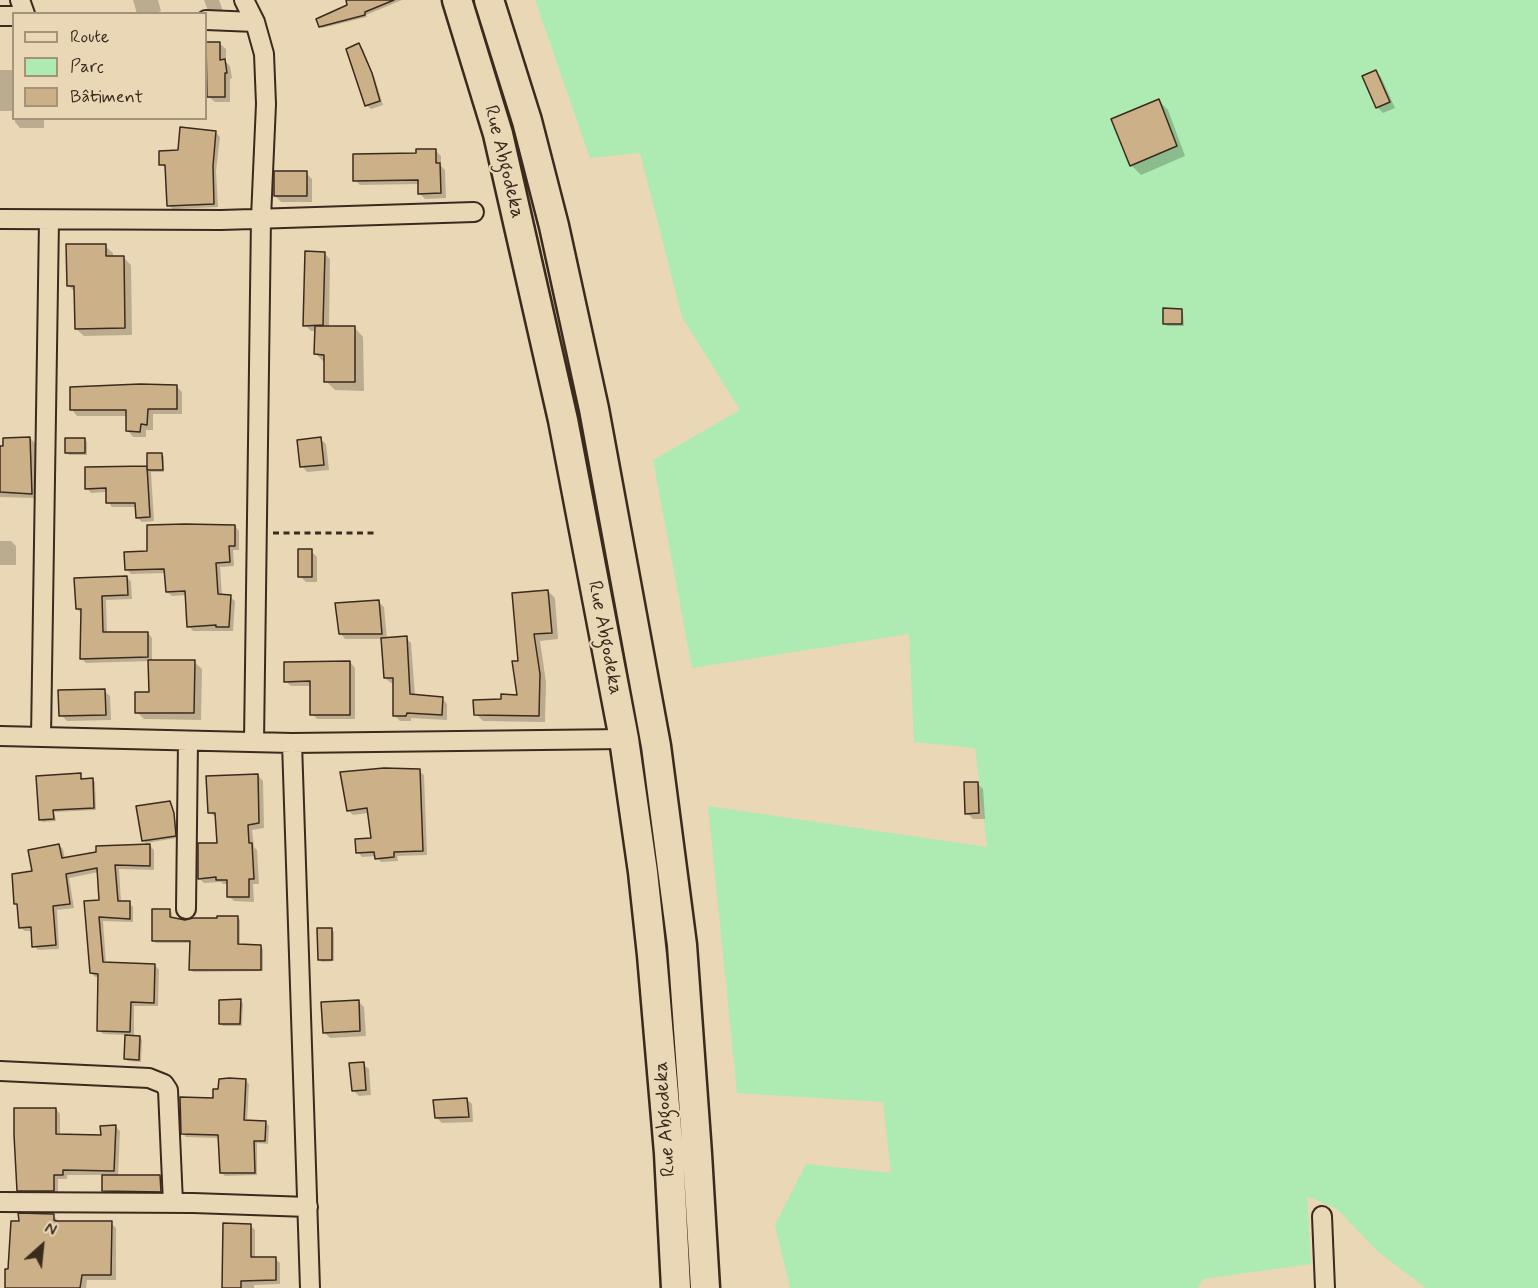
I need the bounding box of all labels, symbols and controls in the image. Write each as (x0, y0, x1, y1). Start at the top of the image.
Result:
legend (12, 12, 207, 120)
text: Route (70, 25, 109, 49)
text: Parc (70, 55, 104, 79)
text: Bâtiment (70, 85, 143, 109)
street label: Rue Abgodeka (477, 103, 529, 221)
street label: Rue Abgodeka (581, 579, 627, 697)
street label: Rue Abgodeka (650, 1060, 682, 1178)
north arrow (12, 1216, 72, 1276)
text: N (41, 1218, 60, 1241)

